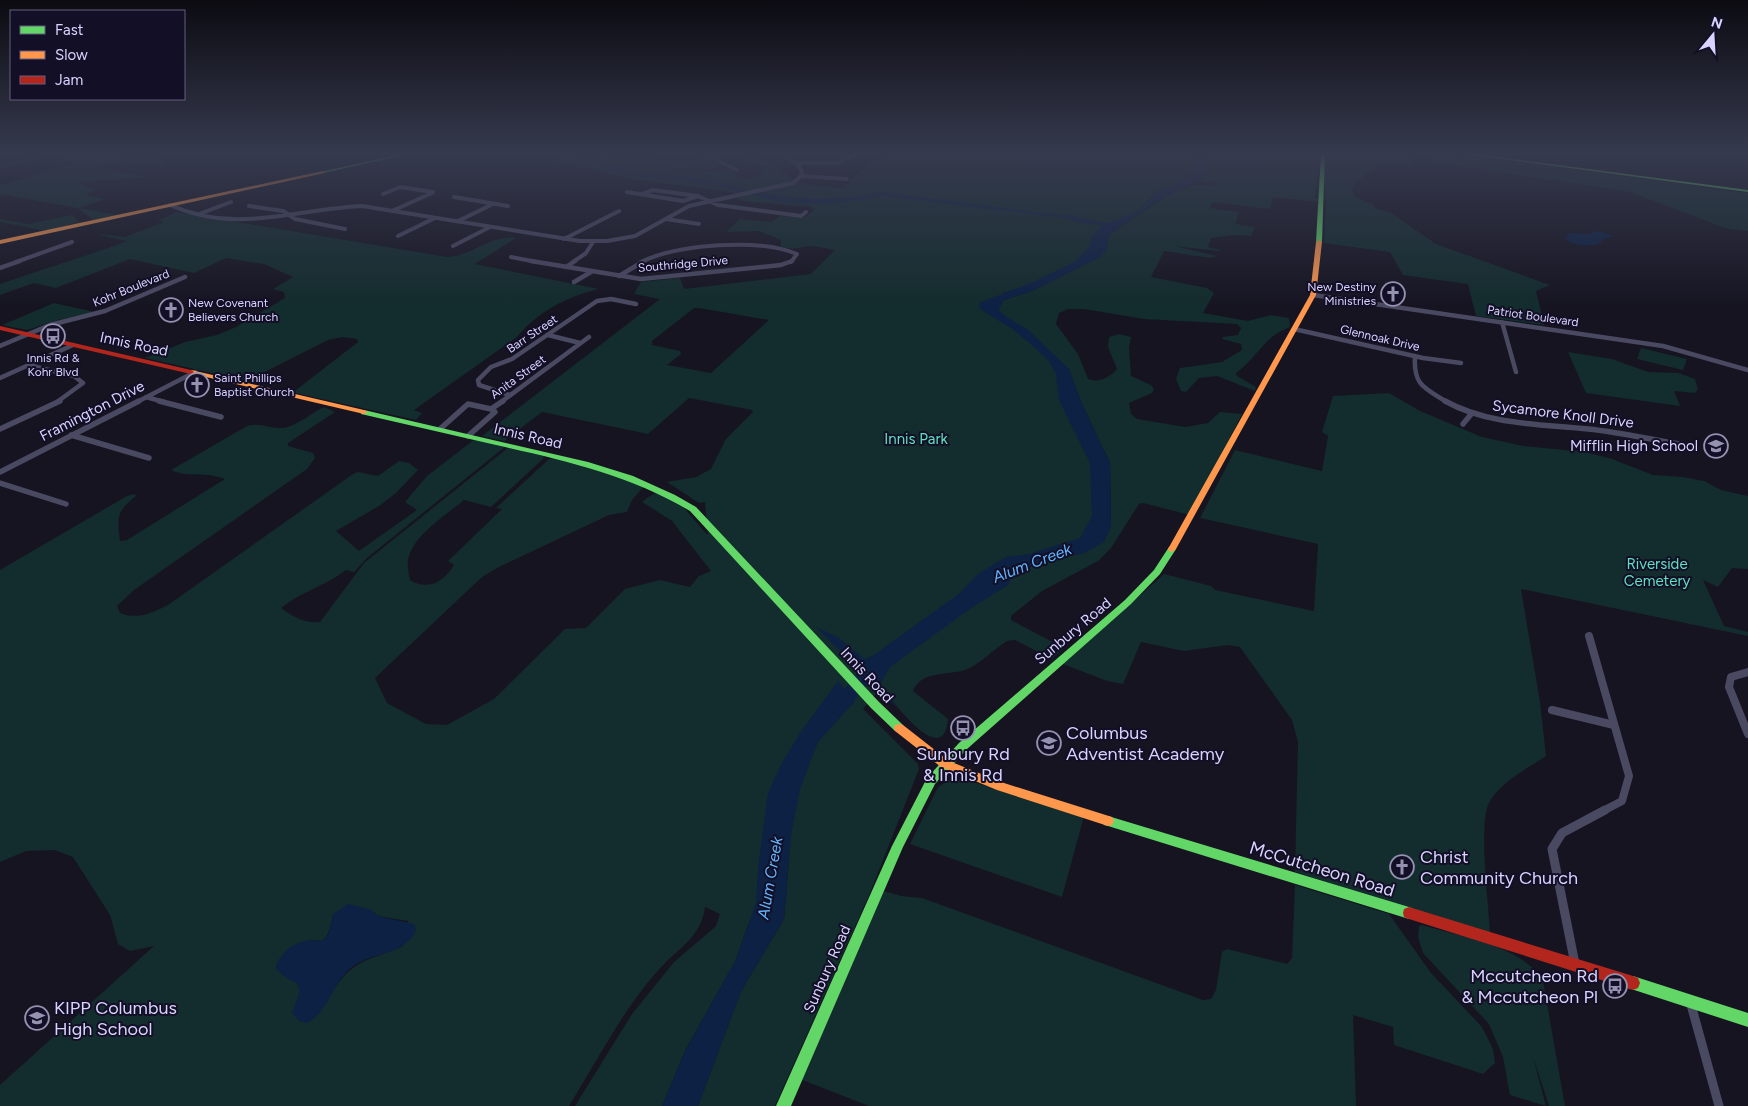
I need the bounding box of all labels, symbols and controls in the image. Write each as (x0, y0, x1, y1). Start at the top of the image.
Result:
legend (10, 10, 185, 100)
north arrow (1688, 10, 1738, 60)
text: N (1709, 13, 1725, 33)
text: Fast (55, 21, 84, 39)
text: Slow (55, 46, 88, 64)
text: Jam (55, 71, 83, 89)
street label: Southridge Drive (637, 253, 729, 275)
street label: Kohr Boulevard (91, 266, 171, 310)
place label: New Destiny Ministries (1307, 280, 1377, 308)
church icon: New Destiny Ministries (1380, 281, 1406, 307)
place label: New Covenant Believers Church (188, 296, 279, 324)
church icon: New Covenant Believers Church (158, 297, 184, 323)
street label: Patriot Boulevard (1486, 303, 1580, 329)
street label: Barr Street (504, 312, 560, 356)
street label: Glennoak Drive (1339, 322, 1422, 354)
bus stop icon: Innis Rd & Kohr Blvd (40, 323, 66, 349)
street label: Innis Road (98, 328, 170, 360)
place label: Innis Rd & Kohr Blvd (26, 351, 80, 379)
street label: Anita Street (488, 352, 549, 402)
place label: Saint Phillips Baptist Church (214, 371, 295, 399)
church icon: Saint Phillips Baptist Church (184, 372, 210, 398)
street label: Framington Drive (37, 377, 147, 445)
street label: Sycamore Knoll Drive (1491, 396, 1635, 432)
street label: Innis Road (492, 419, 564, 453)
park label: Innis Park (884, 430, 948, 448)
school or university icon: Mifflin High School (1703, 433, 1729, 459)
place label: Mifflin High School (1570, 437, 1698, 455)
water label: Alum Creek (989, 539, 1075, 587)
park label: Riverside Cemetery (1624, 555, 1690, 590)
street label: Sunbury Road (1031, 594, 1115, 668)
street label: Innis Road (837, 643, 897, 707)
bus stop icon: Sunbury Rd & Innis Rd (950, 715, 976, 741)
place label: Columbus Adventist Academy (1066, 722, 1225, 765)
school or university icon: Columbus Adventist Academy (1036, 730, 1062, 756)
place label: Sunbury Rd & Innis Rd (916, 743, 1010, 786)
water label: Alum Creek (753, 834, 787, 922)
street label: McCutcheon Road (1247, 836, 1397, 902)
place label: Christ Community Church (1420, 846, 1578, 889)
church icon: Christ Community Church (1389, 854, 1415, 880)
street label: Sunbury Road (800, 922, 854, 1016)
place label: Mccutcheon Rd & Mccutcheon Pl (1462, 965, 1598, 1008)
bus stop icon: Mccutcheon Rd & Mccutcheon Pl (1602, 973, 1628, 999)
place label: KIPP Columbus High School (54, 997, 177, 1040)
school or university icon: KIPP Columbus High School (24, 1005, 50, 1031)

